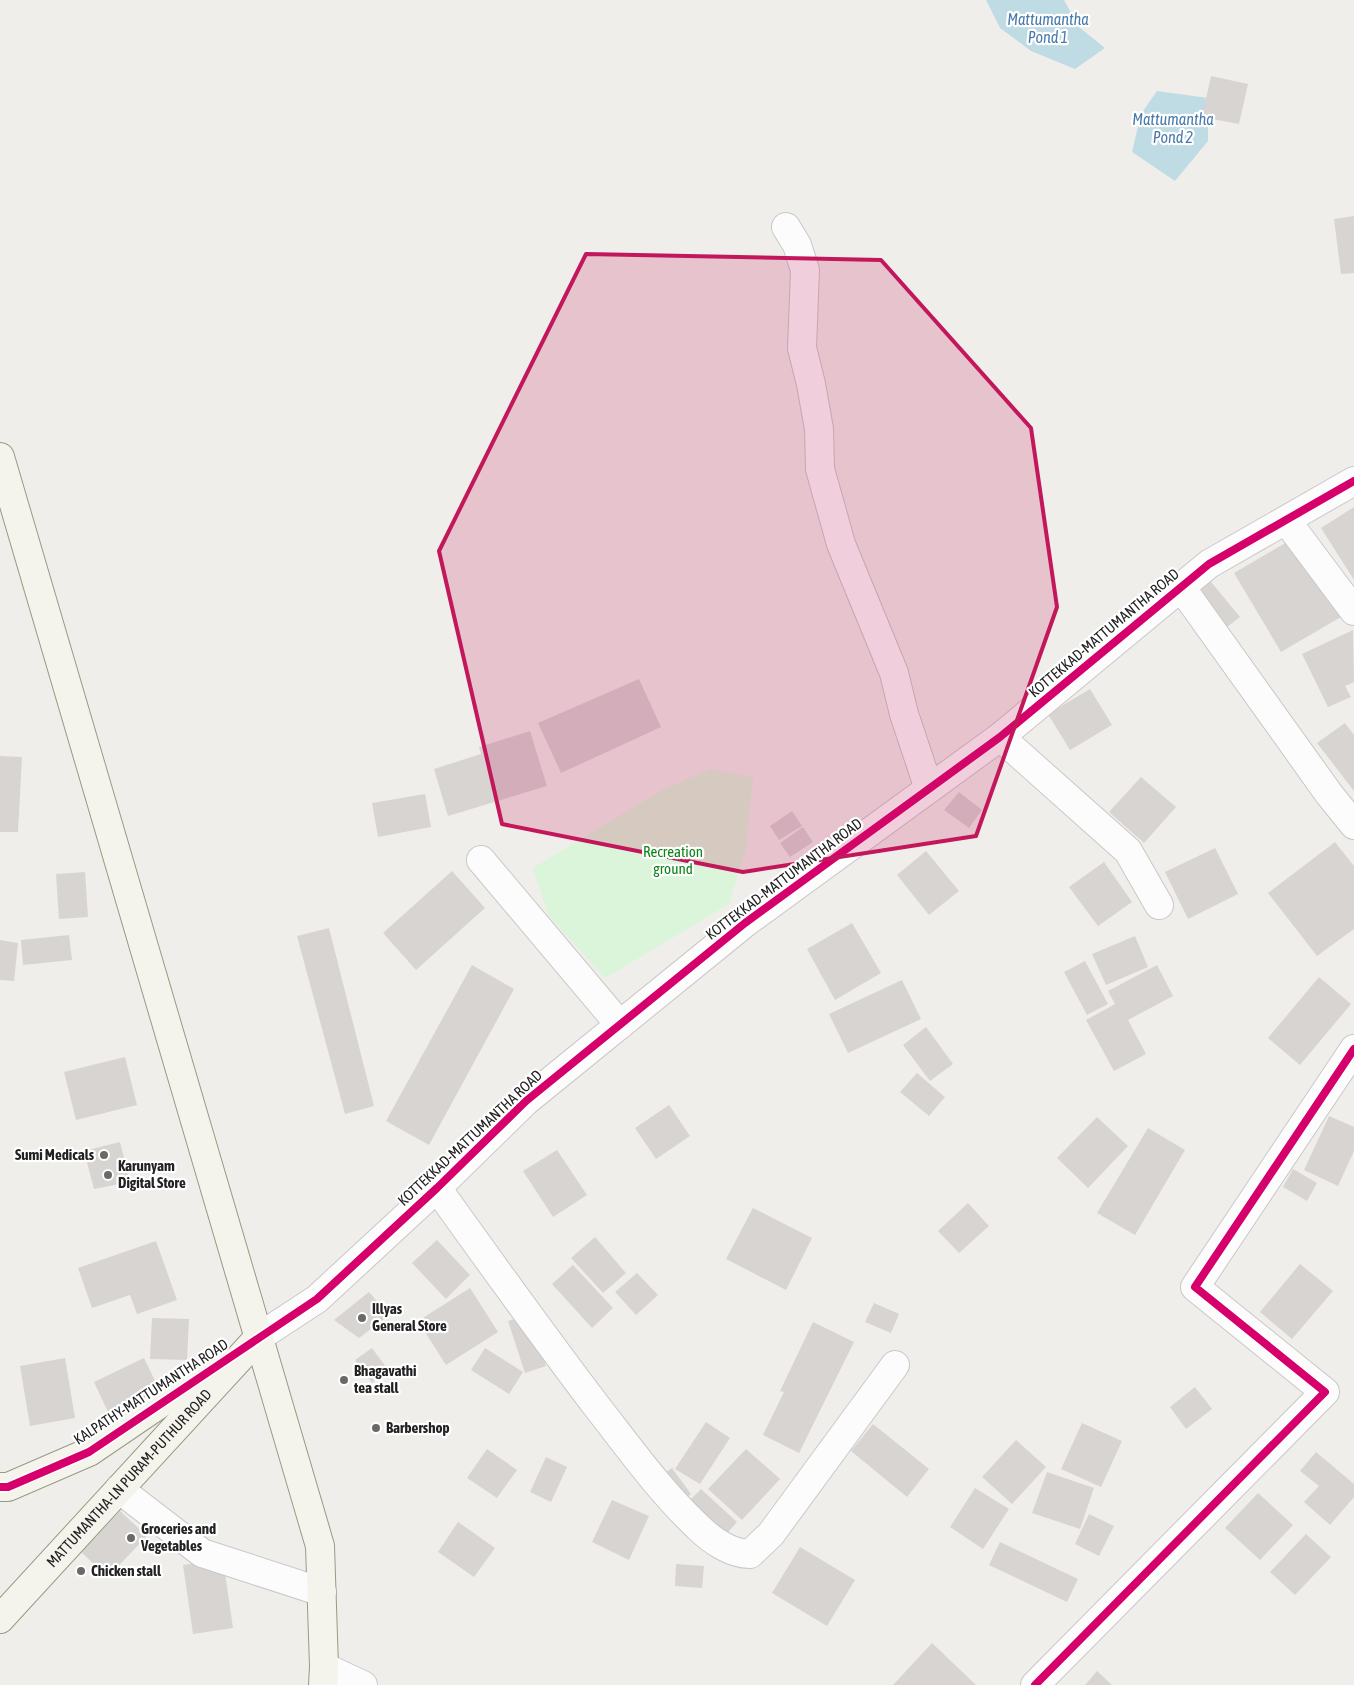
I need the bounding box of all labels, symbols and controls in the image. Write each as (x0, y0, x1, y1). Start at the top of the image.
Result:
water label: Mattumantha Pond 1 (1007, 10, 1089, 46)
water label: Mattumantha Pond 2 (1132, 110, 1214, 146)
street label: KOTTEKKAD-MATTUMANTHA ROAD (1025, 565, 1182, 700)
street label: KOTTEKKAD-MATTUMANTHA ROAD (702, 814, 865, 943)
park label: Recreation ground (643, 843, 703, 877)
street label: KOTTEKKAD-MATTUMANTHA ROAD (394, 1066, 545, 1209)
place label: Sumi Medicals (15, 1146, 95, 1163)
marker: Sumi Medicals (98, 1149, 110, 1161)
place label: Karunyam Digital Store (118, 1157, 186, 1191)
marker: Karunyam Digital Store (102, 1169, 114, 1181)
place label: Illyas General Store (372, 1300, 447, 1334)
marker: Illyas General Store (356, 1312, 368, 1324)
street label: KALPATHY-MATTUMANTHA ROAD (70, 1335, 231, 1448)
place label: Bhagavathi tea stall (353, 1362, 417, 1396)
marker: Bhagavathi tea stall (338, 1374, 350, 1386)
street label: MATTUMANTHA-LN PURAM-PUTHUR ROAD (43, 1386, 215, 1570)
place label: Barbershop (386, 1419, 450, 1436)
marker: Barbershop (370, 1422, 382, 1434)
place label: Groceries and Vegetables (140, 1520, 216, 1554)
marker: Groceries and Vegetables (125, 1532, 137, 1544)
place label: Chicken stall (91, 1562, 162, 1579)
marker: Chicken stall (75, 1565, 87, 1577)

